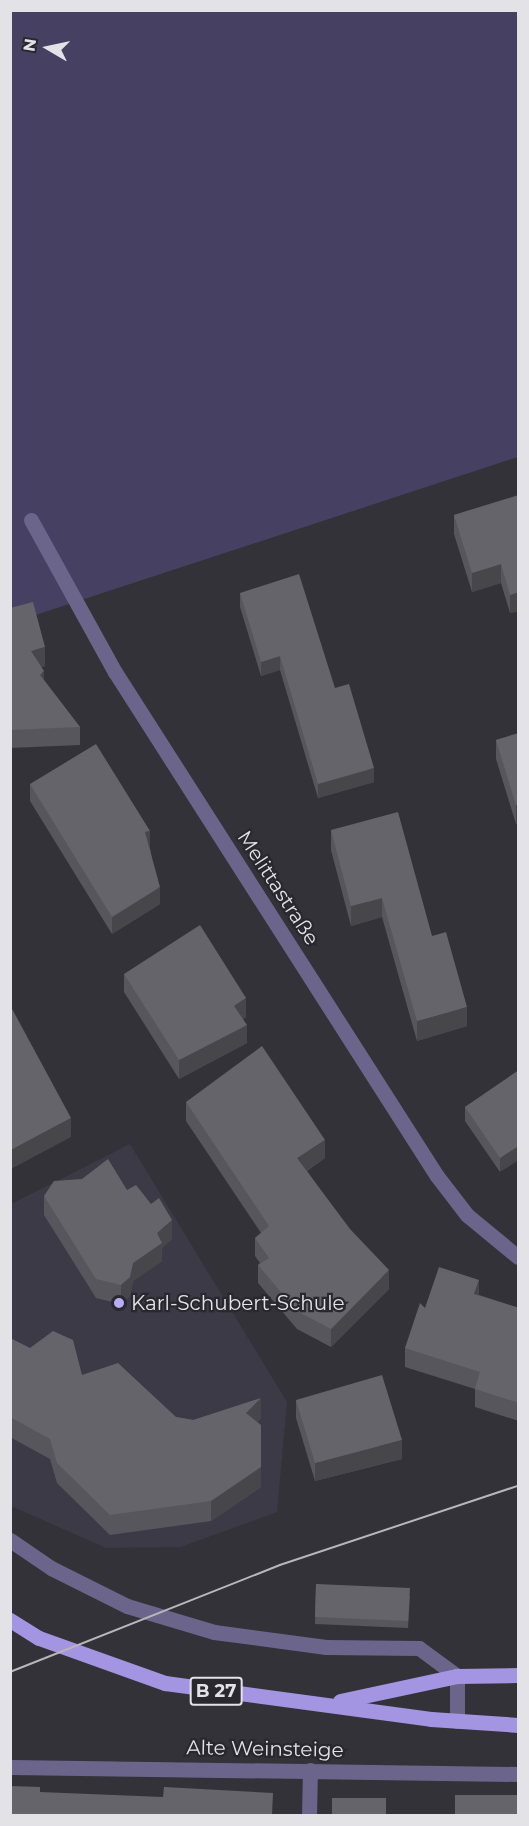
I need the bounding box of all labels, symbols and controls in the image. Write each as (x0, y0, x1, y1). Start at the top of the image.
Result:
north arrow (18, 18, 78, 78)
text: N (19, 37, 40, 53)
street label: Melittastraße (232, 826, 324, 950)
place label: Karl-Schubert-Schule (131, 1291, 345, 1315)
marker: Karl-Schubert-Schule (112, 1296, 126, 1310)
road number: B 27 (189, 1676, 243, 1706)
street label: Alte Weinsteige (186, 1736, 344, 1762)

